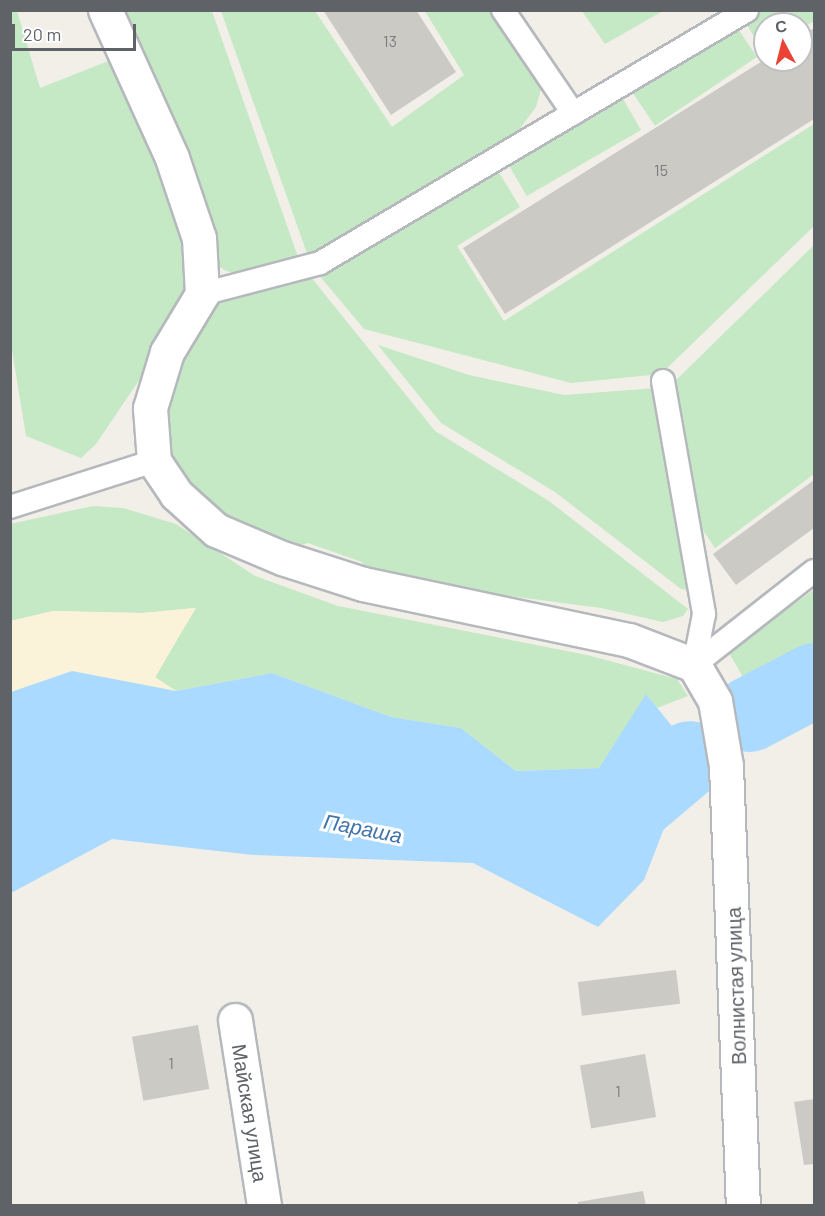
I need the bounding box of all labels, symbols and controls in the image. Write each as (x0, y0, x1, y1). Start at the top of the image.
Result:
scale bar (15, 12, 140, 50)
north arrow (753, 12, 813, 72)
text: С (774, 15, 788, 36)
text: 20 m (23, 23, 61, 45)
house number: 13 (383, 31, 397, 51)
house number: 15 (654, 160, 668, 180)
water label: Параша (322, 808, 404, 848)
street label: Волнистая улица (721, 907, 751, 1065)
street label: Майская улица (227, 1042, 273, 1184)
house number: 1 (168, 1053, 174, 1073)
house number: 1 (615, 1081, 621, 1101)

